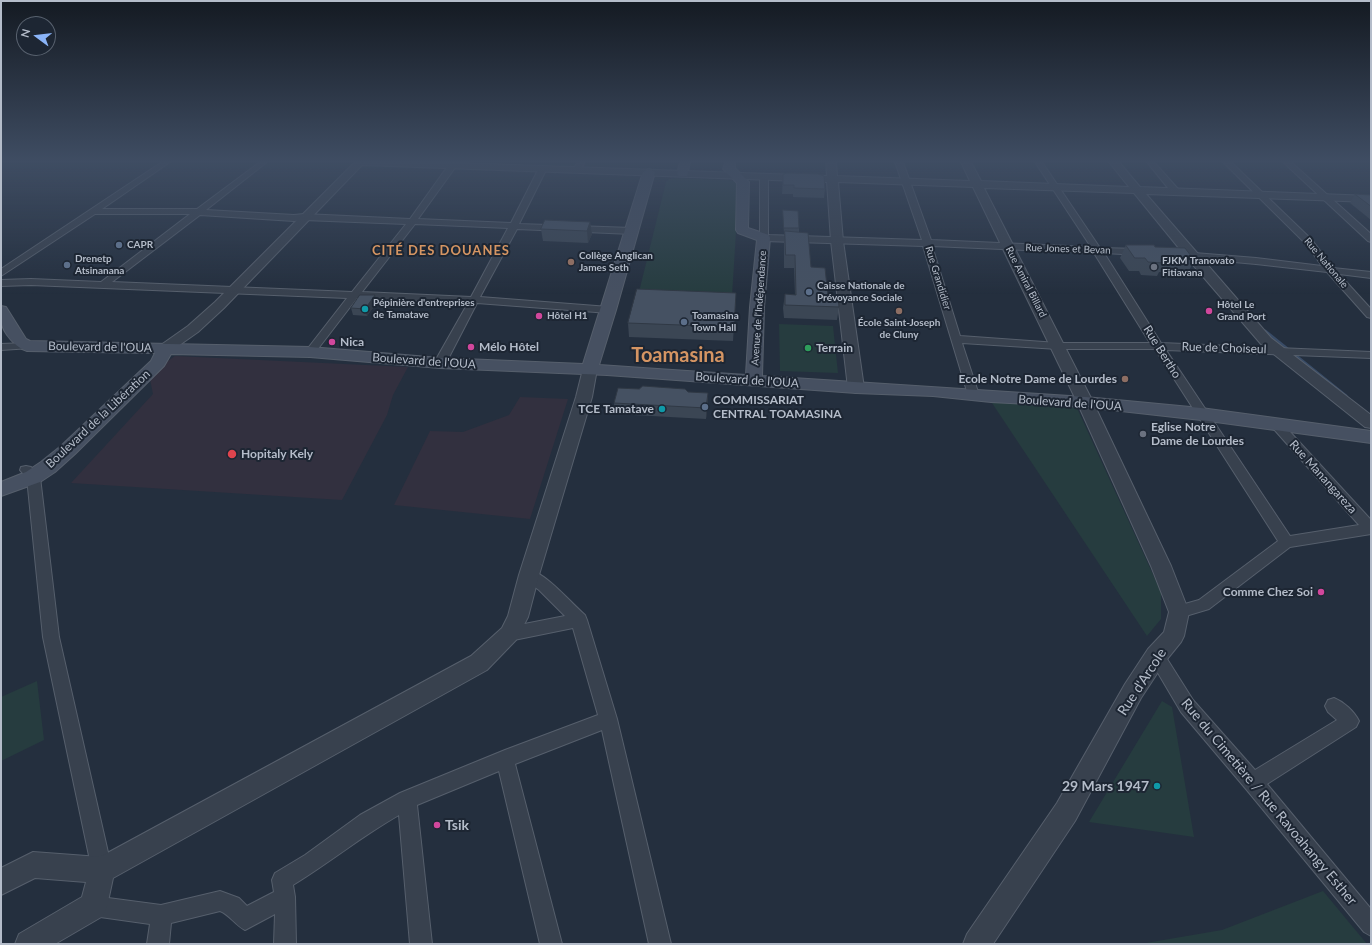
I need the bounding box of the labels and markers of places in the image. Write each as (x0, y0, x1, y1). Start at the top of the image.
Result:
place label: CAPR (127, 239, 153, 251)
marker: CAPR (114, 240, 124, 250)
place label: Collège Anglican James Seth (579, 250, 653, 274)
place label: Drenetp Atsinanana (75, 253, 124, 276)
place label: FJKM Tranovato Fitiavana (1162, 255, 1234, 278)
marker: Collège Anglican James Seth (566, 257, 576, 267)
marker: Drenetp Atsinanana (62, 260, 72, 270)
marker: FJKM Tranovato Fitiavana (1149, 262, 1159, 272)
place label: Caisse Nationale de Prévoyance Sociale (817, 280, 905, 304)
marker: Caisse Nationale de Prévoyance Sociale (804, 287, 814, 297)
place label: Pépinière d'entreprises de Tamatave (373, 297, 475, 320)
place label: Hôtel Le Grand Port (1217, 299, 1266, 322)
marker: Pépinière d'entreprises de Tamatave (360, 304, 370, 314)
marker: École Saint-Joseph de Cluny (894, 306, 904, 316)
marker: Hôtel Le Grand Port (1204, 306, 1214, 316)
place label: Hôtel H1 (547, 310, 588, 322)
place label: Toamasina Town Hall (692, 310, 739, 334)
marker: Hôtel H1 (534, 311, 544, 321)
marker: Toamasina Town Hall (679, 317, 689, 327)
place label: École Saint-Joseph de Cluny (858, 317, 940, 340)
place label: Nica (340, 335, 364, 349)
marker: Nica (327, 337, 337, 347)
place label: Mélo Hôtel (479, 340, 539, 354)
place label: Terrain (816, 341, 853, 355)
marker: Mélo Hôtel (466, 342, 476, 352)
marker: Terrain (803, 343, 813, 353)
place label: Ecole Notre Dame de Lourdes (959, 372, 1117, 386)
marker: Ecole Notre Dame de Lourdes (1120, 374, 1130, 384)
place label: COMMISSARIAT CENTRAL TOAMASINA (713, 393, 842, 421)
place label: TCE Tamatave (578, 402, 654, 416)
marker: COMMISSARIAT CENTRAL TOAMASINA (700, 402, 710, 412)
marker: TCE Tamatave (657, 404, 667, 414)
place label: Eglise Notre Dame de Lourdes (1151, 420, 1244, 448)
marker: Eglise Notre Dame de Lourdes (1138, 429, 1148, 439)
place label: Hopitaly Kely (241, 447, 313, 461)
marker: Hopitaly Kely (226, 448, 238, 460)
place label: Comme Chez Soi (1223, 585, 1313, 599)
marker: Comme Chez Soi (1316, 587, 1326, 597)
place label: 29 Mars 1947 (1062, 778, 1149, 794)
marker: 29 Mars 1947 (1152, 781, 1162, 791)
place label: Tsik (445, 817, 469, 833)
marker: Tsik (432, 820, 442, 830)

